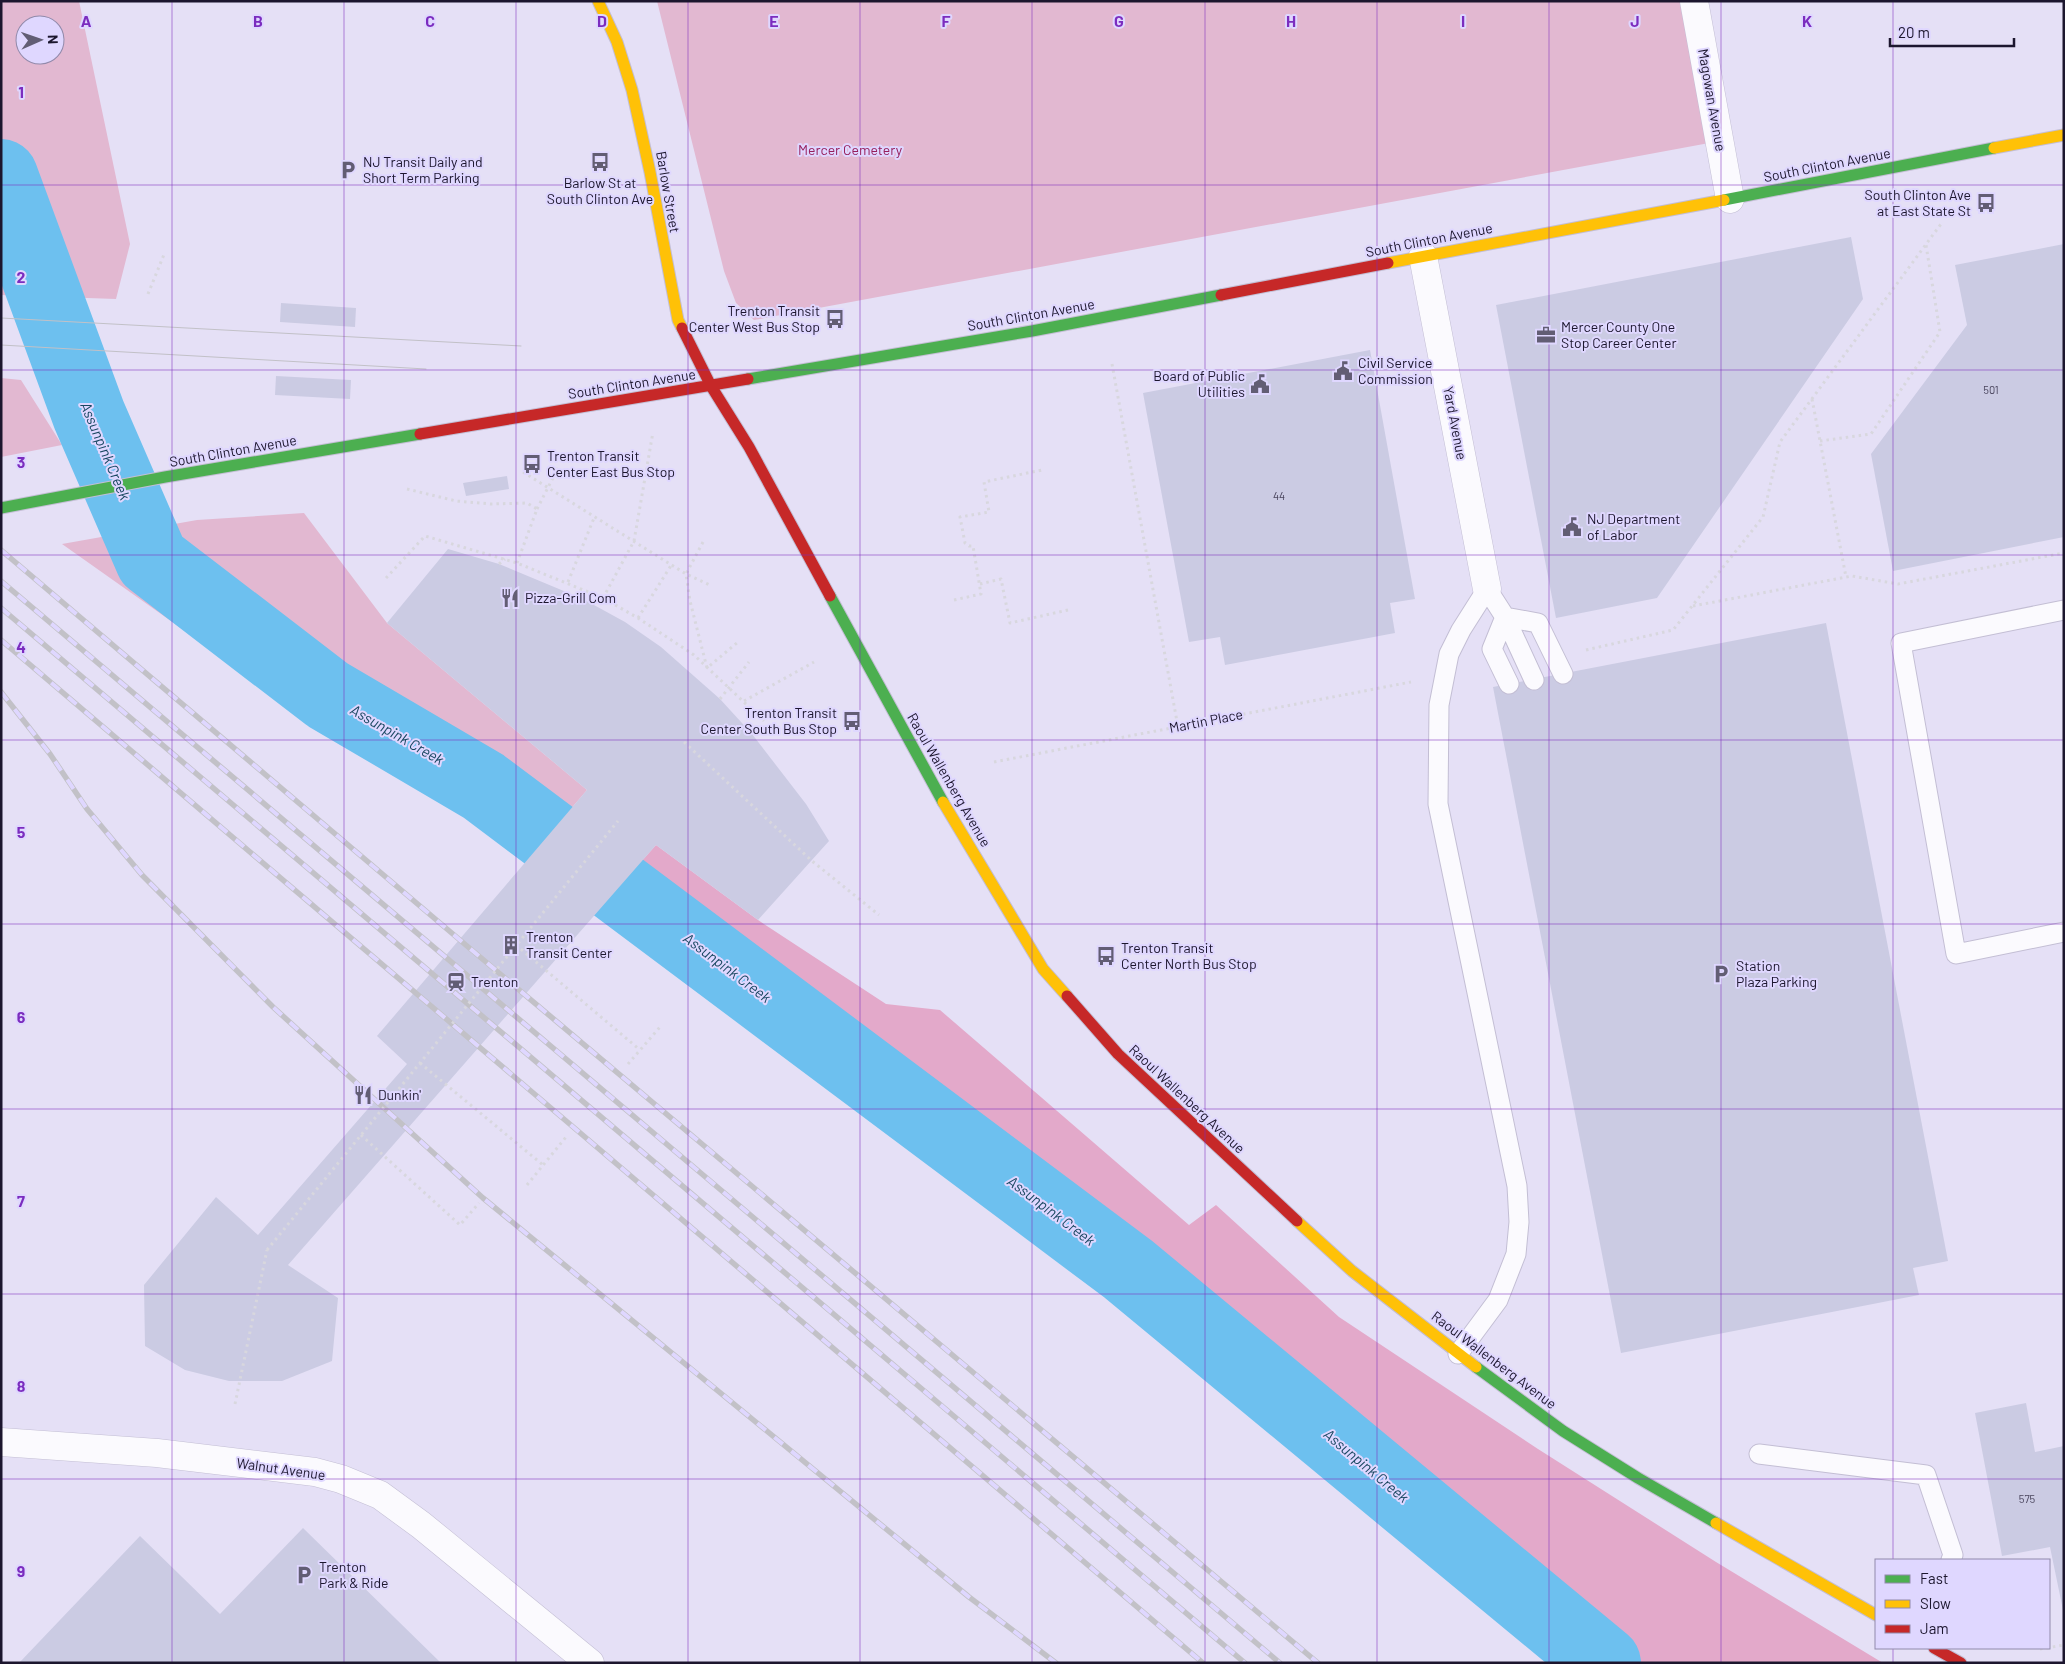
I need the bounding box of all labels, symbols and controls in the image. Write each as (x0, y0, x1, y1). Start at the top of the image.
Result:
text: A (81, 11, 92, 30)
text: B (253, 11, 263, 30)
text: C (425, 11, 435, 30)
text: D (597, 11, 607, 30)
text: E (769, 11, 779, 30)
text: F (942, 11, 951, 30)
text: G (1114, 11, 1124, 30)
text: H (1286, 11, 1296, 30)
text: I (1461, 11, 1465, 30)
text: J (1630, 11, 1640, 30)
text: K (1802, 11, 1812, 30)
north arrow (15, 15, 65, 65)
scale bar (1890, 15, 2014, 47)
text: 20 m (1898, 23, 1930, 41)
text: N (45, 35, 62, 44)
street label: Magowan Avenue (1695, 47, 1730, 153)
text: 1 (18, 82, 24, 101)
park label: Mercer Cemetery (798, 141, 903, 158)
street label: South Clinton Avenue (1762, 144, 1892, 185)
street label: Barlow Street (653, 150, 684, 234)
bus stop icon: Barlow St at South Clinton Ave (589, 151, 611, 173)
place label: NJ Transit Daily and Short Term Parking (363, 153, 483, 186)
parking icon: NJ Transit Daily and Short Term Parking (337, 159, 359, 181)
place label: Barlow St at South Clinton Ave (547, 174, 653, 207)
place label: South Clinton Ave at East State St (1865, 186, 1971, 219)
bus stop icon: South Clinton Ave at East State St (1975, 192, 1997, 214)
street label: South Clinton Avenue (1364, 219, 1494, 260)
text: 2 (17, 267, 26, 286)
street label: South Clinton Avenue (966, 295, 1096, 334)
place label: Trenton Transit Center West Bus Stop (689, 302, 820, 335)
bus stop icon: Trenton Transit Center West Bus Stop (824, 308, 846, 330)
place label: Mercer County One Stop Career Center (1561, 318, 1677, 351)
office icon: Mercer County One Stop Career Center (1535, 324, 1557, 346)
place label: Civil Service Commission (1358, 354, 1433, 387)
public building icon: Civil Service Commission (1332, 360, 1354, 382)
street label: South Clinton Avenue (567, 365, 697, 402)
place label: Board of Public Utilities (1153, 367, 1245, 400)
public building icon: Board of Public Utilities (1249, 373, 1271, 395)
house number: 501 (1983, 383, 1999, 396)
street label: Yard Avenue (1440, 385, 1471, 461)
water label: Assunpink Creek (77, 399, 135, 503)
street label: South Clinton Avenue (168, 431, 298, 470)
place label: Trenton Transit Center East Bus Stop (547, 447, 675, 480)
text: 3 (17, 452, 25, 471)
bus stop icon: Trenton Transit Center East Bus Stop (521, 453, 543, 475)
house number: 44 (1273, 489, 1285, 502)
place label: NJ Department of Labor (1587, 510, 1680, 543)
public building icon: NJ Department of Labor (1561, 516, 1583, 538)
restaurant icon: Pizza-Grill Com (499, 587, 521, 609)
place label: Pizza-Grill Com (525, 589, 616, 606)
text: 4 (16, 637, 26, 656)
water label: Assunpink Creek (348, 700, 448, 769)
place label: Trenton Transit Center South Bus Stop (700, 704, 837, 737)
street label: Martin Place (1168, 705, 1244, 736)
bus stop icon: Trenton Transit Center South Bus Stop (841, 710, 863, 732)
street label: Raoul Wallenberg Avenue (904, 710, 995, 850)
text: 5 (17, 822, 26, 841)
place label: Trenton Transit Center (526, 928, 612, 961)
water label: Assunpink Creek (680, 928, 775, 1006)
building icon: Trenton Transit Center (500, 934, 522, 956)
place label: Trenton Transit Center North Bus Stop (1121, 939, 1257, 972)
bus stop icon: Trenton Transit Center North Bus Stop (1095, 945, 1117, 967)
place label: Station Plaza Parking (1736, 957, 1817, 990)
parking icon: Station Plaza Parking (1710, 963, 1732, 985)
station icon: Trenton (445, 971, 467, 993)
place label: Trenton (471, 973, 518, 990)
text: 6 (17, 1007, 26, 1026)
street label: Raoul Wallenberg Avenue (1126, 1041, 1249, 1157)
restaurant icon: Dunkin' (352, 1084, 374, 1106)
place label: Dunkin' (378, 1086, 421, 1103)
water label: Assunpink Creek (1004, 1171, 1099, 1249)
text: 7 (17, 1191, 25, 1210)
street label: Raoul Wallenberg Avenue (1429, 1307, 1560, 1412)
text: 8 (17, 1376, 26, 1395)
water label: Assunpink Creek (1321, 1425, 1413, 1506)
street label: Walnut Avenue (236, 1454, 327, 1483)
house number: 575 (2019, 1492, 2036, 1505)
place label: Trenton Park & Ride (319, 1558, 389, 1591)
legend (1875, 1559, 2050, 1649)
text: 9 (17, 1561, 25, 1580)
parking icon: Trenton Park & Ride (293, 1564, 315, 1586)
text: Fast (1920, 1569, 1948, 1587)
text: Slow (1920, 1594, 1951, 1612)
text: Jam (1920, 1619, 1949, 1637)

